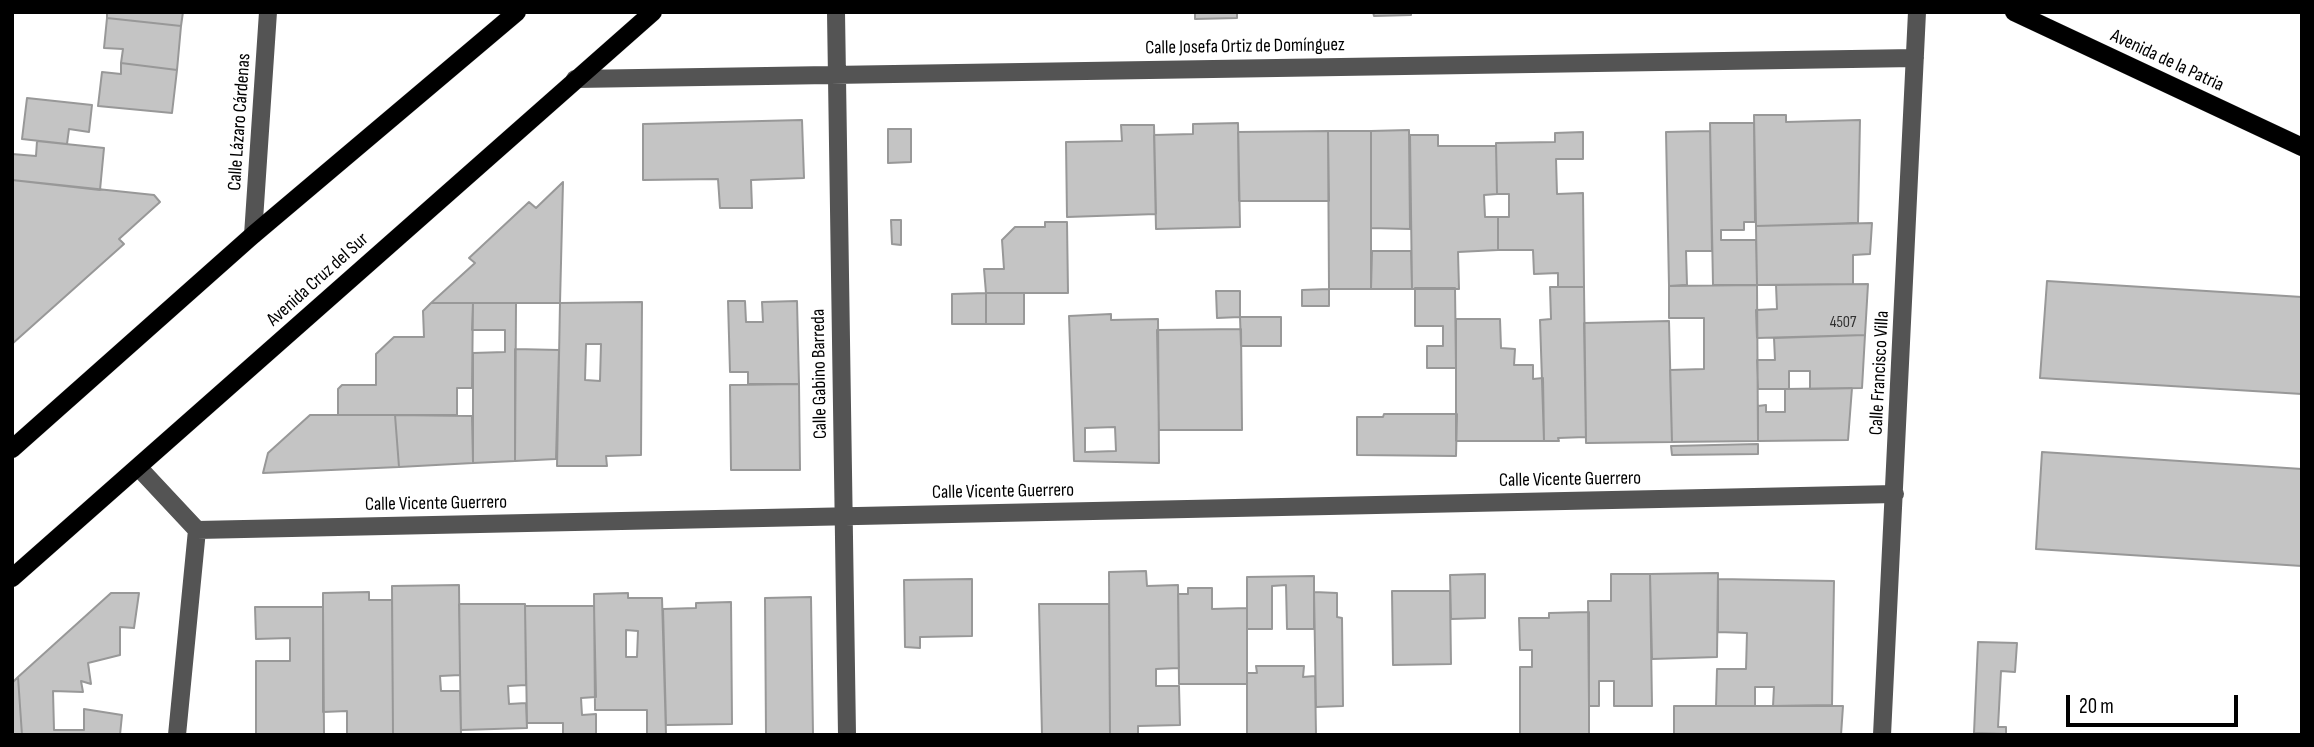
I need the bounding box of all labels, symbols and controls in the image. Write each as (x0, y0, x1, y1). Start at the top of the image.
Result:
street label: Avenida de la Patria (2107, 25, 2227, 97)
street label: Calle Josefa Ortiz de Domínguez (1145, 34, 1345, 60)
street label: Calle Lázaro Cárdenas (224, 53, 256, 191)
street label: Avenida Cruz del Sur (263, 228, 373, 332)
street label: Calle Gabino Barreda (807, 309, 833, 439)
street label: Calle Francisco Villa (1865, 310, 1895, 436)
house number: 4507 (1830, 313, 1856, 333)
street label: Calle Vicente Guerrero (1499, 467, 1641, 493)
street label: Calle Vicente Guerrero (932, 479, 1074, 505)
street label: Calle Vicente Guerrero (365, 491, 507, 517)
scale bar (2069, 680, 2240, 724)
text: 20 m (2079, 694, 2114, 719)

